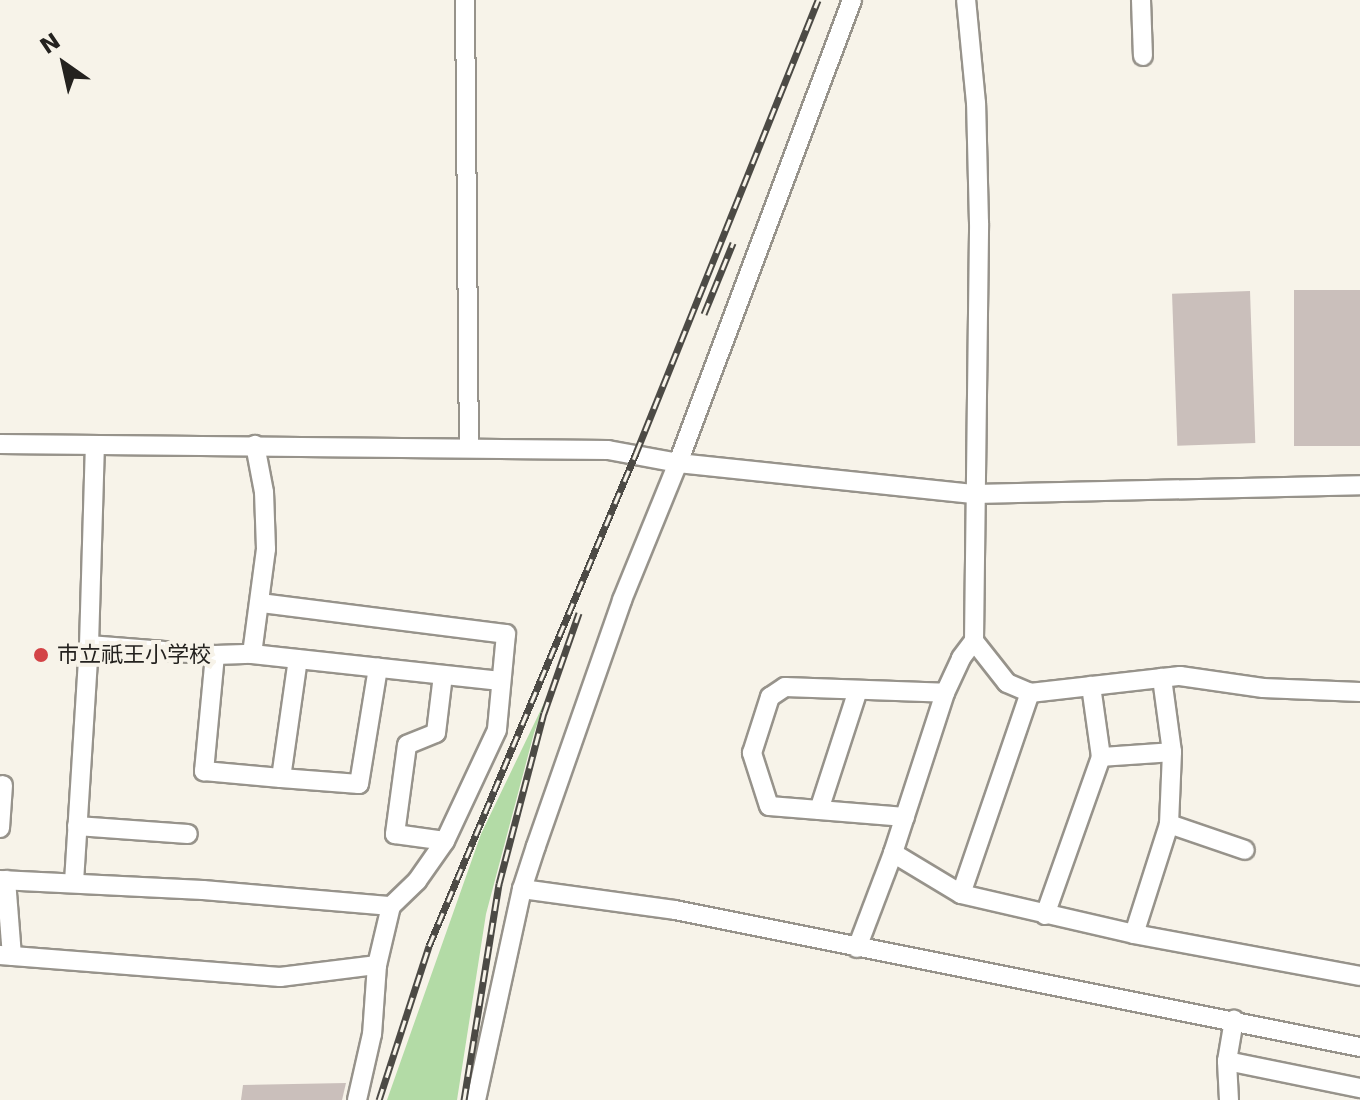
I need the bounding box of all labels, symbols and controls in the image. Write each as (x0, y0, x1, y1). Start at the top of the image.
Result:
north arrow (24, 24, 104, 104)
text: N (36, 28, 65, 59)
place label: 市立祇王小学校 (57, 642, 211, 668)
marker: 市立祇王小学校 (32, 646, 50, 664)

